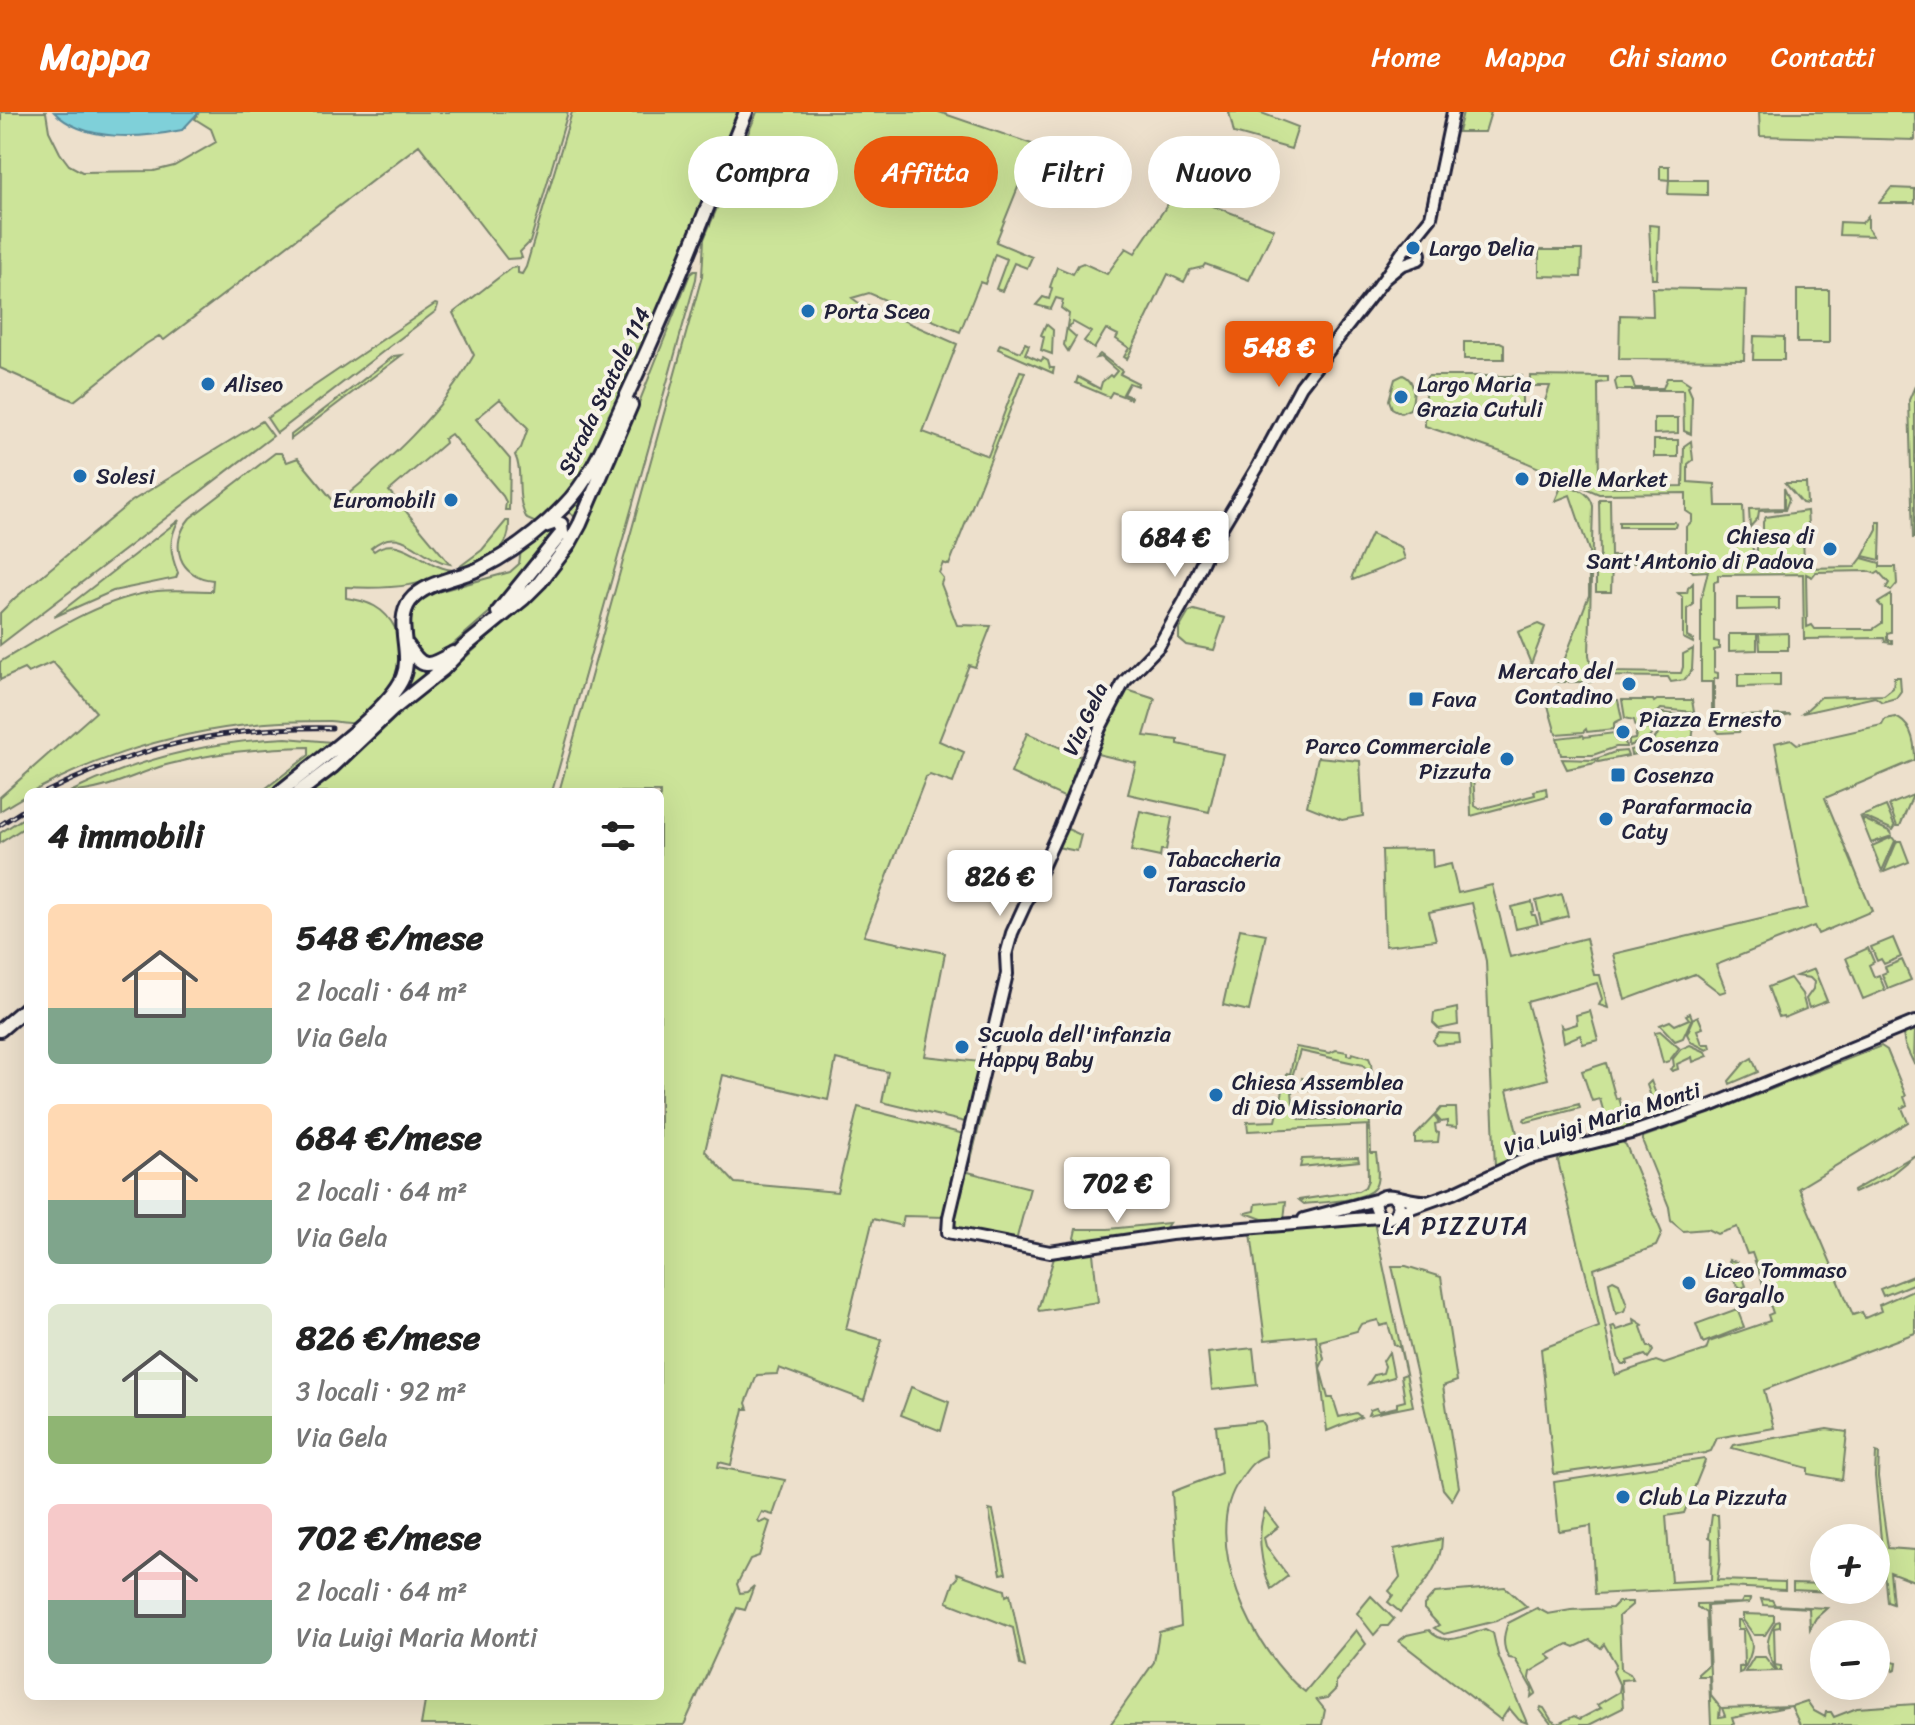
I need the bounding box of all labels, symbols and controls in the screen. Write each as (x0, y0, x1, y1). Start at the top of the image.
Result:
text: Mappa (40, 23, 149, 90)
text: Home (1371, 32, 1441, 81)
text: Mappa (1485, 32, 1566, 81)
text: Chi siamo (1610, 32, 1727, 81)
text: Contatti (1771, 32, 1875, 81)
chip: Compra (688, 136, 838, 208)
chip: Affitta (854, 136, 998, 208)
chip: Filtri (1014, 136, 1132, 208)
chip: Nuovo (1148, 136, 1280, 208)
place label: Largo Delia (1429, 229, 1535, 268)
marker: Largo Delia (1404, 239, 1422, 257)
place label: Porta Scea (824, 292, 930, 331)
street label: Strada Statale 114 (546, 300, 662, 482)
marker: Porta Scea (799, 302, 817, 320)
pin: 548 € (1223, 321, 1335, 389)
text: 548 € (1243, 324, 1315, 370)
place label: Aliseo (223, 365, 283, 404)
place label: Largo Maria Grazia Cutuli (1417, 365, 1544, 429)
marker: Aliseo (199, 375, 217, 393)
marker: Largo Maria Grazia Cutuli (1392, 388, 1410, 406)
place label: Solesi (96, 457, 156, 496)
place label: Dielle Market (1538, 460, 1668, 499)
marker: Solesi (71, 467, 89, 485)
marker: Dielle Market (1513, 470, 1531, 488)
place label: Euromobili (333, 481, 436, 520)
marker: Euromobili (442, 491, 460, 509)
pin: 684 € (1119, 511, 1231, 579)
text: 684 € (1140, 514, 1210, 560)
place label: Chiesa di Sant'Antonio di Padova (1586, 517, 1815, 581)
marker: Chiesa di Sant'Antonio di Padova (1821, 540, 1839, 558)
place label: Mercato del Contadino (1498, 652, 1614, 716)
marker: Mercato del Contadino (1620, 675, 1638, 693)
street label: Via Gela (1051, 676, 1119, 762)
place label: Fava (1432, 680, 1477, 719)
marker: Fava (1407, 690, 1425, 708)
place label: Piazza Ernesto Cosenza (1639, 700, 1782, 764)
marker: Piazza Ernesto Cosenza (1614, 723, 1632, 741)
place label: Parco Commerciale Pizzuta (1305, 727, 1491, 791)
marker: Parco Commerciale Pizzuta (1498, 750, 1516, 768)
place label: Cosenza (1634, 756, 1714, 795)
marker: Cosenza (1609, 766, 1627, 784)
place label: Parafarmacia Caty (1622, 787, 1752, 851)
text: 4 immobili (48, 806, 204, 866)
marker: Parafarmacia Caty (1597, 810, 1615, 828)
icon: filters (596, 814, 640, 858)
place label: Tabaccheria Tarascio (1166, 840, 1282, 904)
pin: 826 € (944, 850, 1056, 918)
text: 826 € (965, 853, 1035, 899)
marker: Tabaccheria Tarascio (1141, 863, 1159, 881)
text: 548 €/mese (296, 908, 484, 968)
icon: home (112, 936, 208, 1032)
text: 2 locali · 64 m² (296, 968, 467, 1014)
text: Via Gela (296, 1014, 388, 1060)
place label: Scuola dell'infanzia Happy Baby (978, 1015, 1172, 1079)
marker: Scuola dell'infanzia Happy Baby (953, 1038, 971, 1056)
place label: Chiesa Assemblea di Dio Missionaria (1232, 1063, 1404, 1127)
street label: Via Luigi Maria Monti (1499, 1070, 1706, 1167)
marker: Chiesa Assemblea di Dio Missionaria (1207, 1086, 1225, 1104)
text: 684 €/mese (296, 1108, 482, 1168)
icon: home (112, 1136, 208, 1232)
pin: 702 € (1061, 1157, 1173, 1225)
text: 702 € (1082, 1160, 1152, 1206)
text: 2 locali · 64 m² (296, 1168, 467, 1214)
district label: LA PIZZUTA (1382, 1205, 1530, 1247)
text: Via Gela (296, 1214, 388, 1260)
place label: Liceo Tommaso Gargallo (1705, 1251, 1847, 1315)
marker: Liceo Tommaso Gargallo (1680, 1274, 1698, 1292)
text: 826 €/mese (296, 1308, 480, 1368)
icon: home (112, 1336, 208, 1432)
text: 3 locali · 92 m² (296, 1368, 467, 1414)
text: Via Gela (296, 1414, 388, 1460)
place label: Club La Pizzuta (1639, 1478, 1787, 1517)
marker: Club La Pizzuta (1614, 1488, 1632, 1506)
text: 702 €/mese (296, 1508, 482, 1568)
map controls (1810, 1524, 1890, 1700)
button: + (1810, 1524, 1890, 1604)
icon: home (112, 1536, 208, 1632)
text: 2 locali · 64 m² (296, 1568, 467, 1614)
text: Via Luigi Maria Monti (296, 1614, 537, 1660)
button: − (1810, 1620, 1890, 1700)

